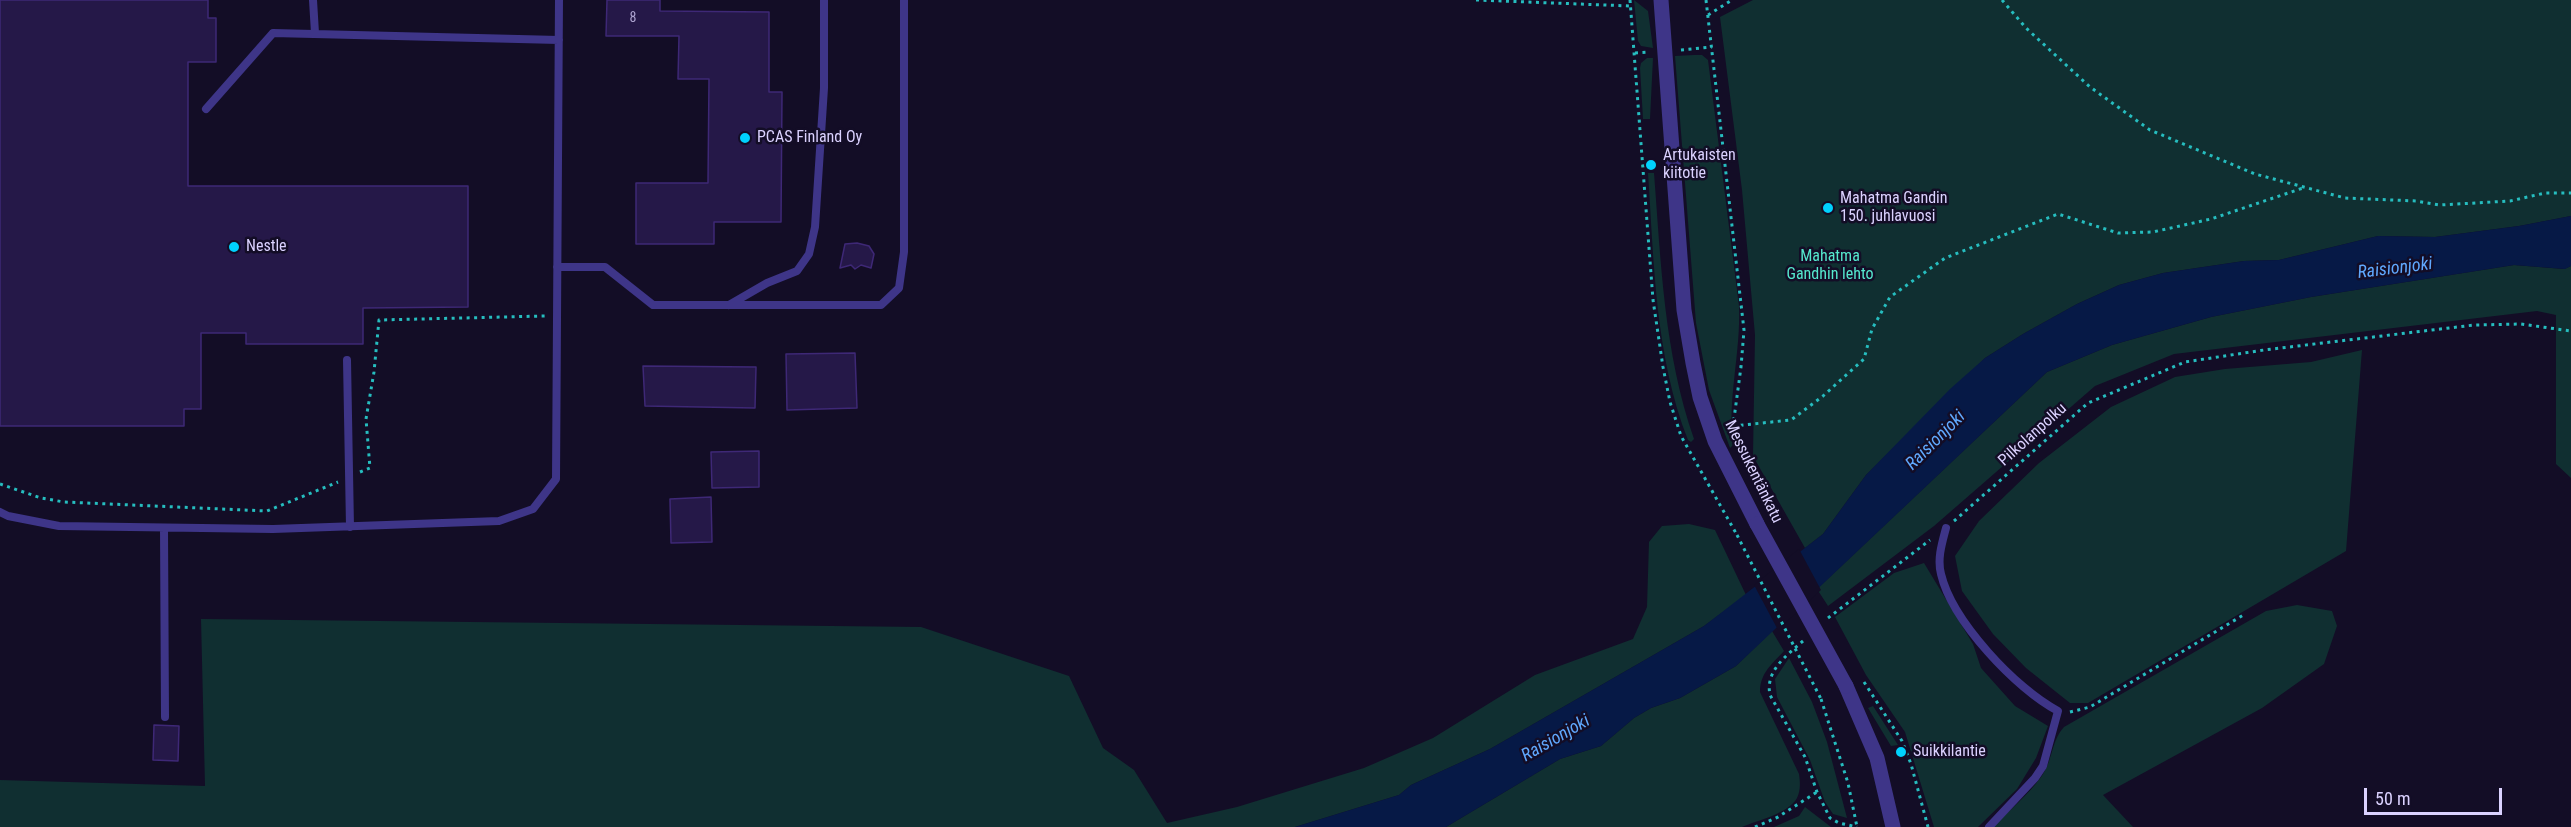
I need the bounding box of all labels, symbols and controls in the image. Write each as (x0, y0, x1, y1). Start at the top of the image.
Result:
house number: 8 (630, 10, 636, 26)
place label: PCAS Finland Oy (757, 128, 862, 148)
marker: PCAS Finland Oy (738, 131, 752, 145)
place label: Artukaisten kiitotie (1663, 146, 1736, 184)
marker: Artukaisten kiitotie (1644, 158, 1658, 172)
place label: Mahatma Gandin 150. juhlavuosi (1840, 189, 1947, 227)
marker: Mahatma Gandin 150. juhlavuosi (1821, 201, 1835, 215)
place label: Nestle (246, 237, 287, 257)
marker: Nestle (227, 240, 241, 254)
park label: Mahatma Gandhin lehto (1786, 247, 1874, 285)
water label: Raisionjoki (2356, 254, 2434, 284)
street label: Pilkolanpolku (1995, 399, 2071, 471)
water label: Raisionjoki (1902, 407, 1970, 475)
street label: Messukentänkatu (1720, 418, 1786, 526)
water label: Raisionjoki (1518, 711, 1594, 767)
place label: Suikkilantie (1913, 742, 1986, 762)
marker: Suikkilantie (1894, 745, 1908, 759)
scale bar (2367, 776, 2505, 814)
text: 50 m (2375, 788, 2410, 809)

